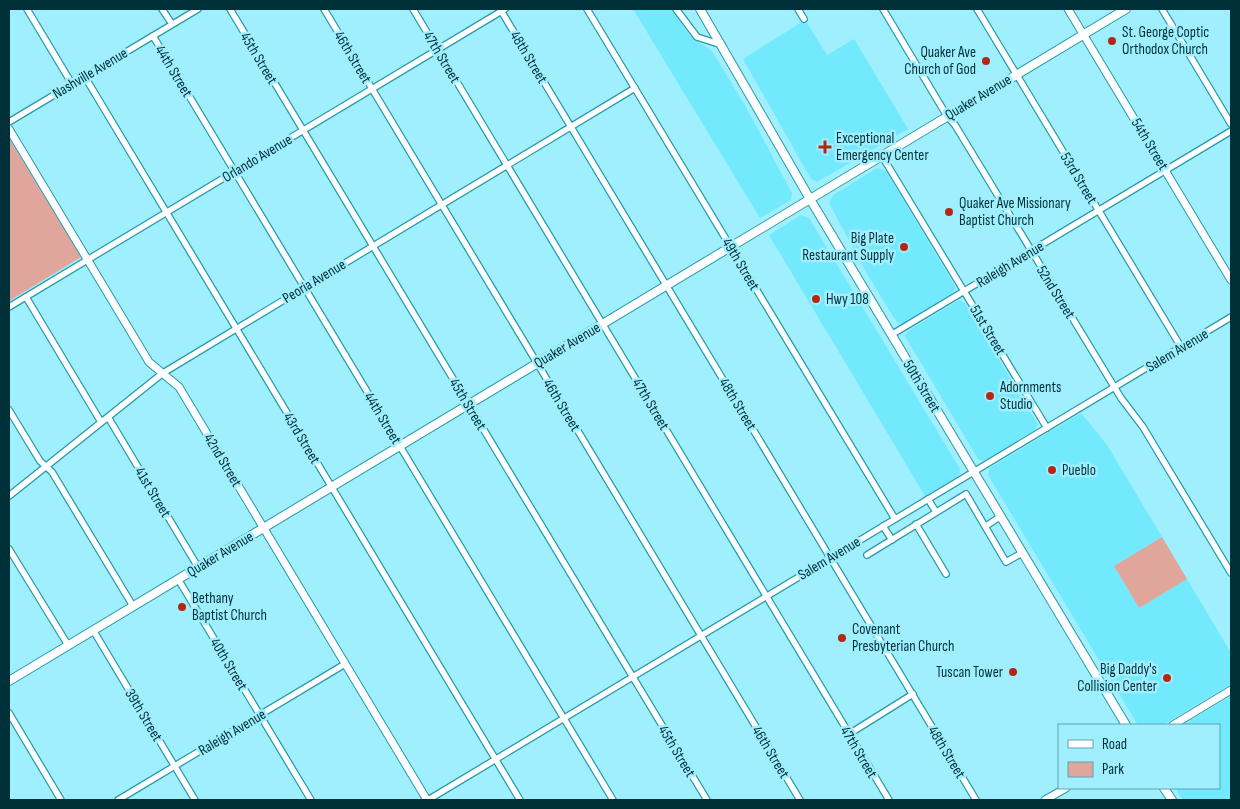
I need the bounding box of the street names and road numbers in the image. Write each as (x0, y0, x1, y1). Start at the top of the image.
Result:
street label: 46th Street (330, 28, 376, 87)
street label: 47th Street (419, 28, 465, 87)
street label: 48th Street (506, 28, 552, 87)
street label: 45th Street (236, 29, 282, 88)
street label: 44th Street (151, 42, 197, 101)
street label: Nashville Avenue (49, 44, 131, 103)
street label: Quaker Avenue (942, 70, 1015, 125)
street label: 54th Street (1127, 115, 1173, 174)
street label: Orlando Avenue (219, 130, 296, 187)
street label: 53rd Street (1056, 149, 1102, 208)
street label: 49th Street (717, 234, 764, 294)
street label: Raleigh Avenue (973, 237, 1048, 292)
street label: Peoria Avenue (279, 255, 349, 308)
street label: 52nd Street (1032, 262, 1079, 323)
street label: 51st Street (965, 302, 1010, 359)
street label: Quaker Avenue (531, 318, 604, 373)
street label: Salem Avenue (1142, 324, 1212, 377)
street label: 50th Street (899, 357, 945, 416)
street label: 45th Street (445, 375, 491, 434)
street label: 47th Street (628, 375, 674, 434)
street label: 48th Street (715, 375, 761, 434)
street label: 46th Street (539, 376, 585, 435)
street label: 44th Street (360, 389, 406, 448)
street label: 43rd Street (279, 409, 325, 468)
street label: 42nd Street (199, 430, 246, 491)
street label: 41st Street (130, 464, 175, 521)
street label: Quaker Avenue (184, 527, 257, 582)
street label: Salem Avenue (794, 532, 864, 585)
street label: 40th Street (205, 635, 252, 694)
street label: 39th Street (120, 685, 167, 745)
street label: Raleigh Avenue (195, 705, 270, 760)
street label: 45th Street (654, 722, 700, 781)
street label: 46th Street (748, 723, 794, 782)
street label: 47th Street (836, 723, 882, 782)
street label: 48th Street (924, 723, 970, 782)

